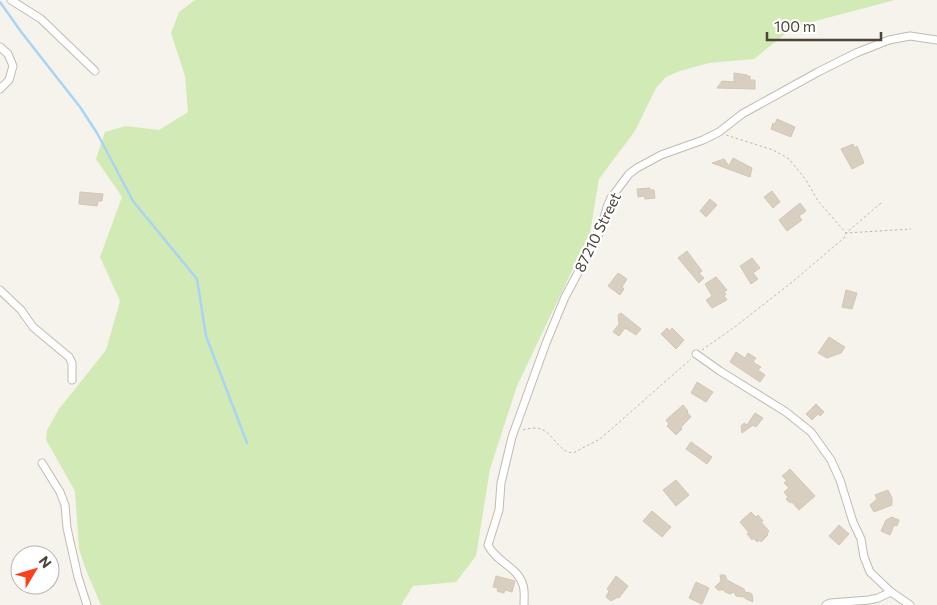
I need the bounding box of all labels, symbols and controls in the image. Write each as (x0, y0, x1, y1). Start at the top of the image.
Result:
scale bar (767, 10, 881, 42)
text: 100 m (774, 17, 816, 35)
street label: 87210 Street (570, 189, 624, 275)
north arrow (10, 545, 60, 595)
text: N (36, 552, 56, 571)

